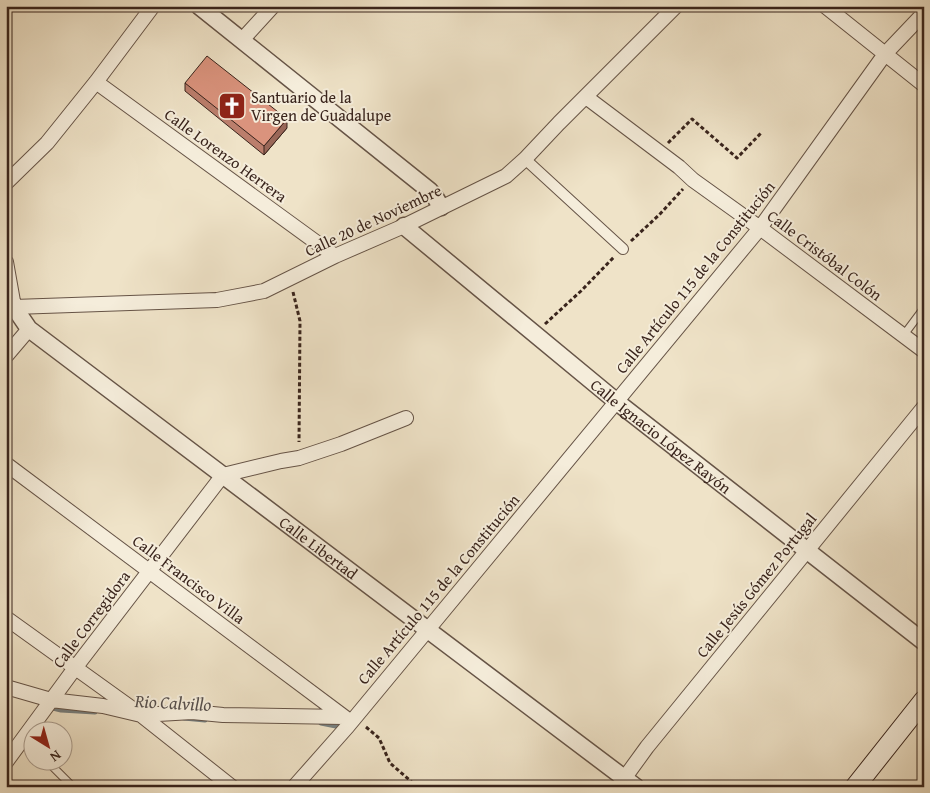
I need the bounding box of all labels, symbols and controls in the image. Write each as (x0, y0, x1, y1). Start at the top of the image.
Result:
place label: Santuario de la Virgen de Guadalupe (251, 85, 391, 127)
church icon: Santuario de la Virgen de Guadalupe (217, 91, 247, 121)
street label: Calle Lorenzo Herrera (160, 102, 293, 208)
street label: Calle Artículo 115 de la Constitución (610, 175, 780, 379)
street label: Calle 20 de Noviembre (301, 178, 445, 262)
street label: Calle Cristóbal Colón (762, 204, 888, 306)
street label: Calle Ignacio López Rayón (585, 373, 737, 499)
street label: Calle Artículo 115 de la Constitución (351, 489, 525, 689)
street label: Calle Jesús Gómez Portugal (690, 507, 822, 663)
street label: Calle Libertad (274, 510, 363, 585)
street label: Calle Francisco Villa (128, 529, 251, 630)
street label: Calle Corregidora (46, 565, 136, 673)
water label: Rio Calvillo (133, 687, 212, 718)
north arrow (22, 720, 72, 770)
text: N (46, 746, 66, 768)

